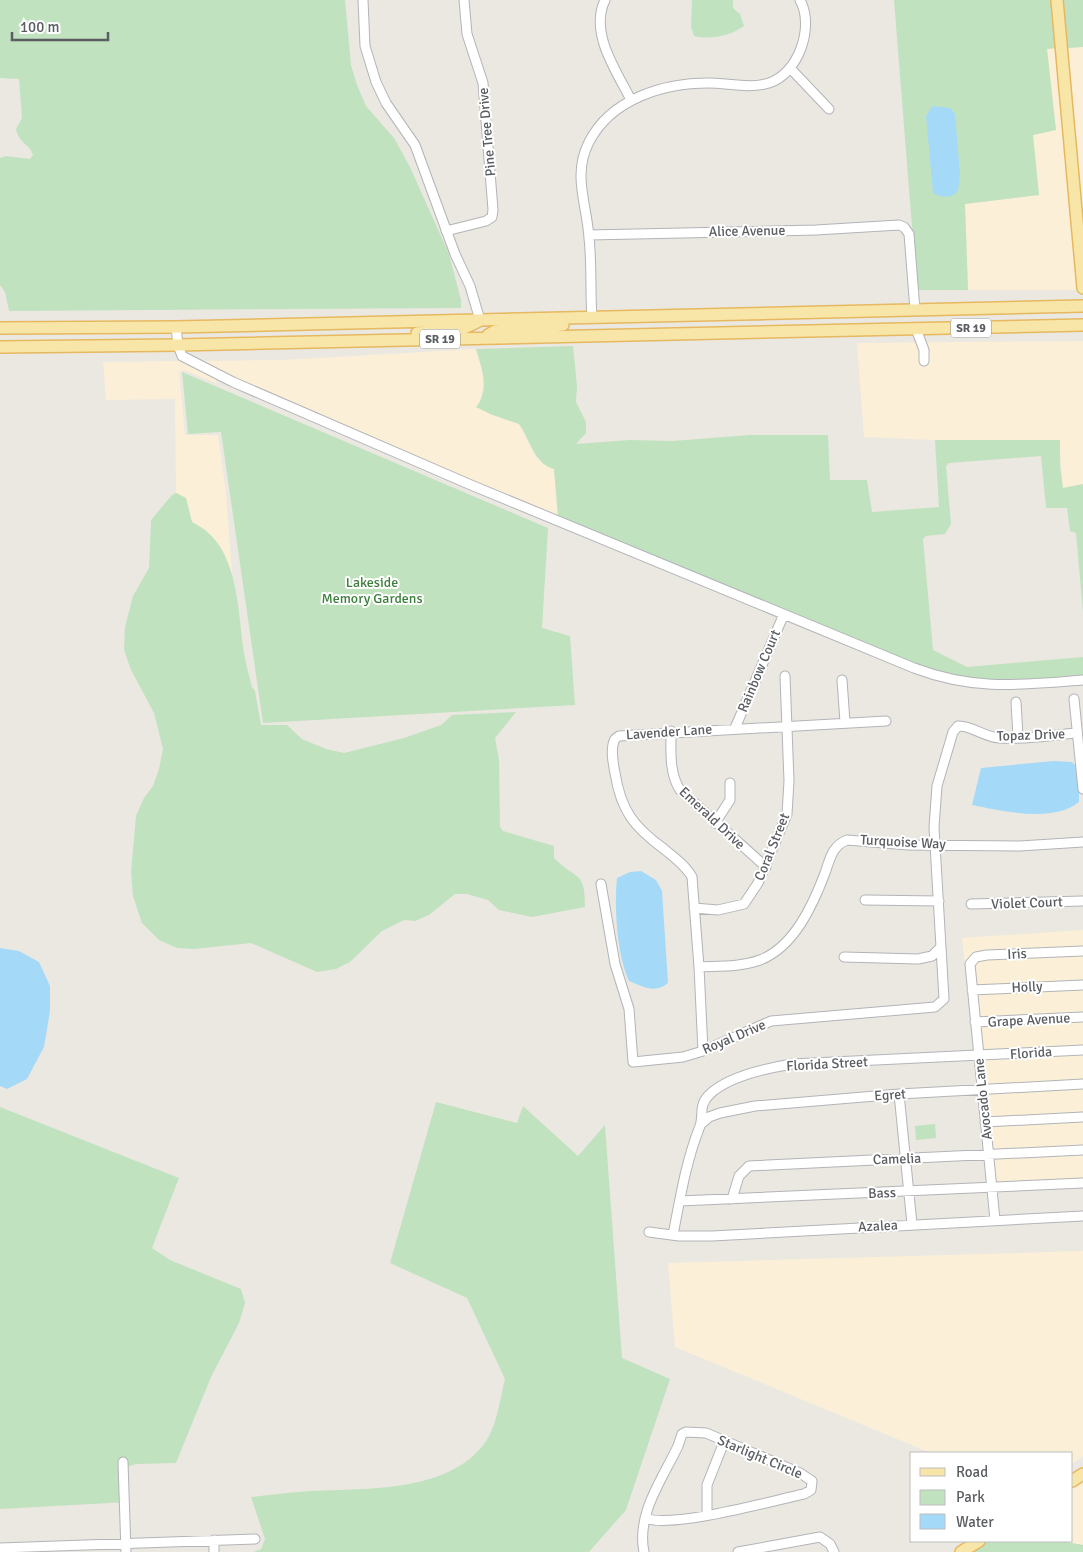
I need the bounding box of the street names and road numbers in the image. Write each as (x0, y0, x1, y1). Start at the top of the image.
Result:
street label: Pine Tree Drive (475, 87, 499, 177)
street label: Alice Avenue (709, 222, 785, 240)
road number: SR 19 (951, 318, 991, 338)
road number: SR 19 (420, 329, 460, 348)
street label: Rainbow Court (734, 627, 784, 715)
street label: Lavender Lane (625, 721, 713, 743)
street label: Topaz Drive (997, 725, 1065, 745)
street label: Emerald Drive (675, 783, 749, 853)
street label: Coral Street (751, 811, 793, 883)
street label: Turquoise Way (860, 831, 947, 853)
street label: Violet Court (991, 893, 1063, 913)
street label: Iris (1007, 945, 1027, 963)
street label: Holly (1011, 978, 1043, 996)
street label: Grape Avenue (987, 1009, 1071, 1031)
street label: Royal Drive (700, 1016, 768, 1058)
street label: Florida (1009, 1043, 1053, 1063)
street label: Florida Street (786, 1053, 868, 1075)
street label: Avocado Lane (970, 1057, 996, 1141)
street label: Egret (873, 1085, 907, 1105)
street label: Camelia (872, 1150, 922, 1168)
street label: Bass (868, 1184, 896, 1202)
street label: Azalea (858, 1216, 898, 1236)
street label: Starlight Circle (715, 1432, 805, 1482)

